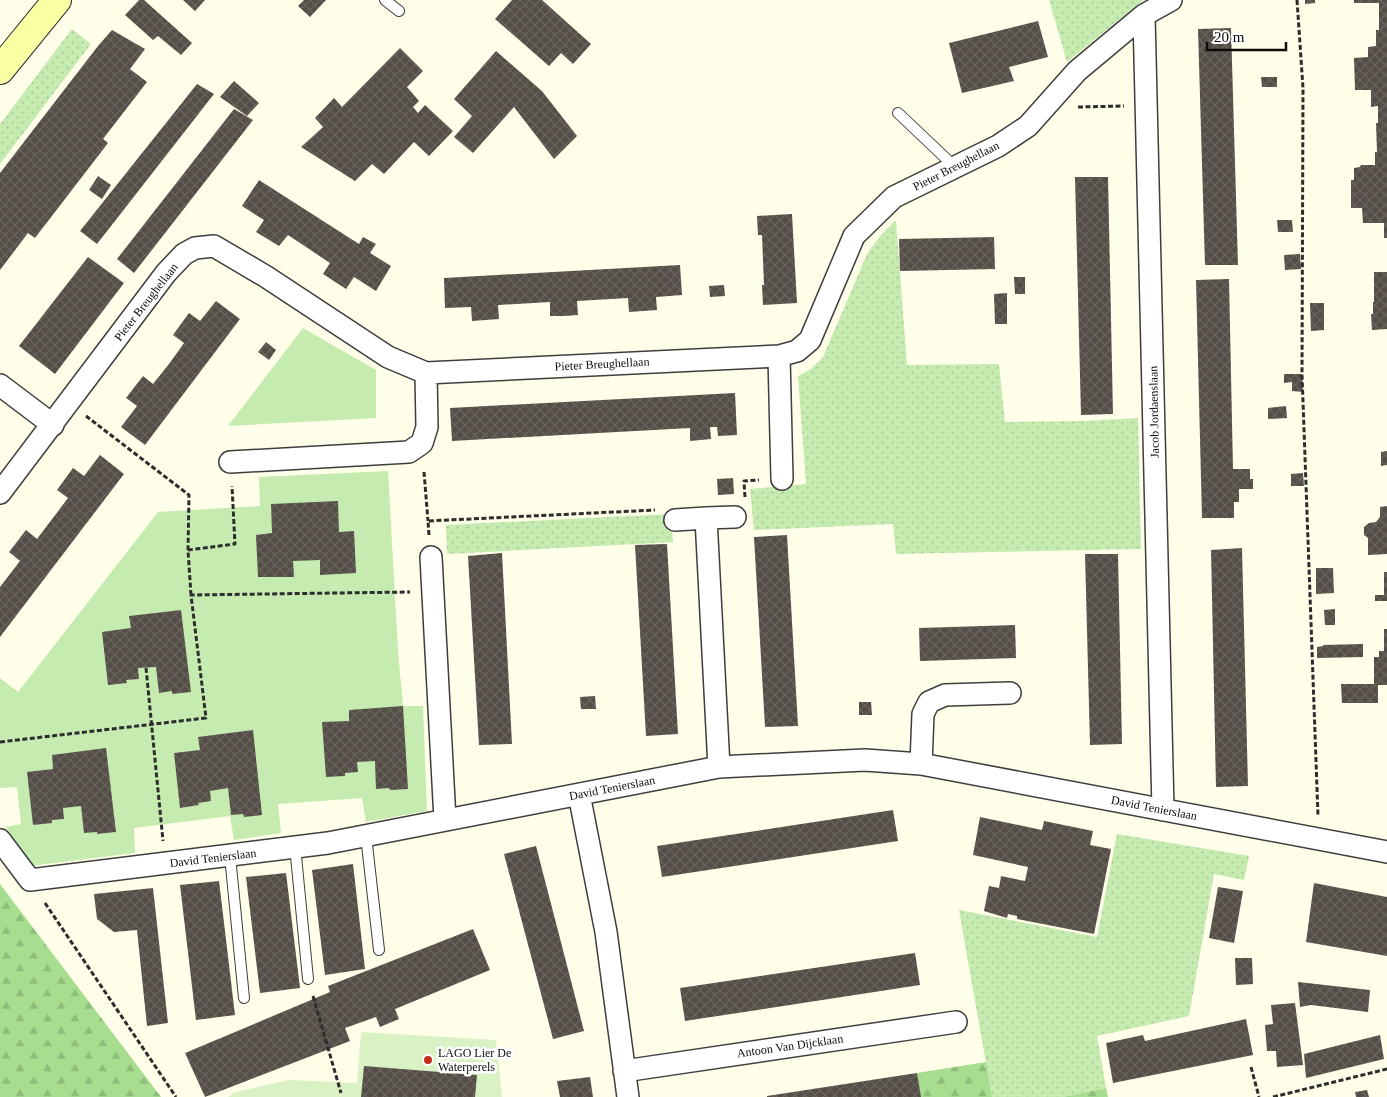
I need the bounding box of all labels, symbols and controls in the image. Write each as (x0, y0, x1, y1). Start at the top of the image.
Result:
scale bar (1207, 20, 1286, 52)
text: 20 m (1214, 29, 1245, 45)
street label: Pieter Breughellaan (911, 138, 1001, 194)
street label: Pieter Breughellaan (111, 260, 181, 344)
street label: Pieter Breughellaan (554, 355, 650, 373)
street label: Jacob Jordaenslaan (1146, 366, 1162, 458)
street label: David Tenierslaan (568, 773, 656, 803)
street label: David Tenierslaan (1110, 793, 1198, 823)
street label: David Tenierslaan (169, 846, 257, 870)
street label: Antoon Van Dijcklaan (736, 1032, 844, 1060)
place label: LAGO Lier De Waterperels (438, 1046, 511, 1074)
marker: LAGO Lier De Waterperels (422, 1054, 434, 1066)

